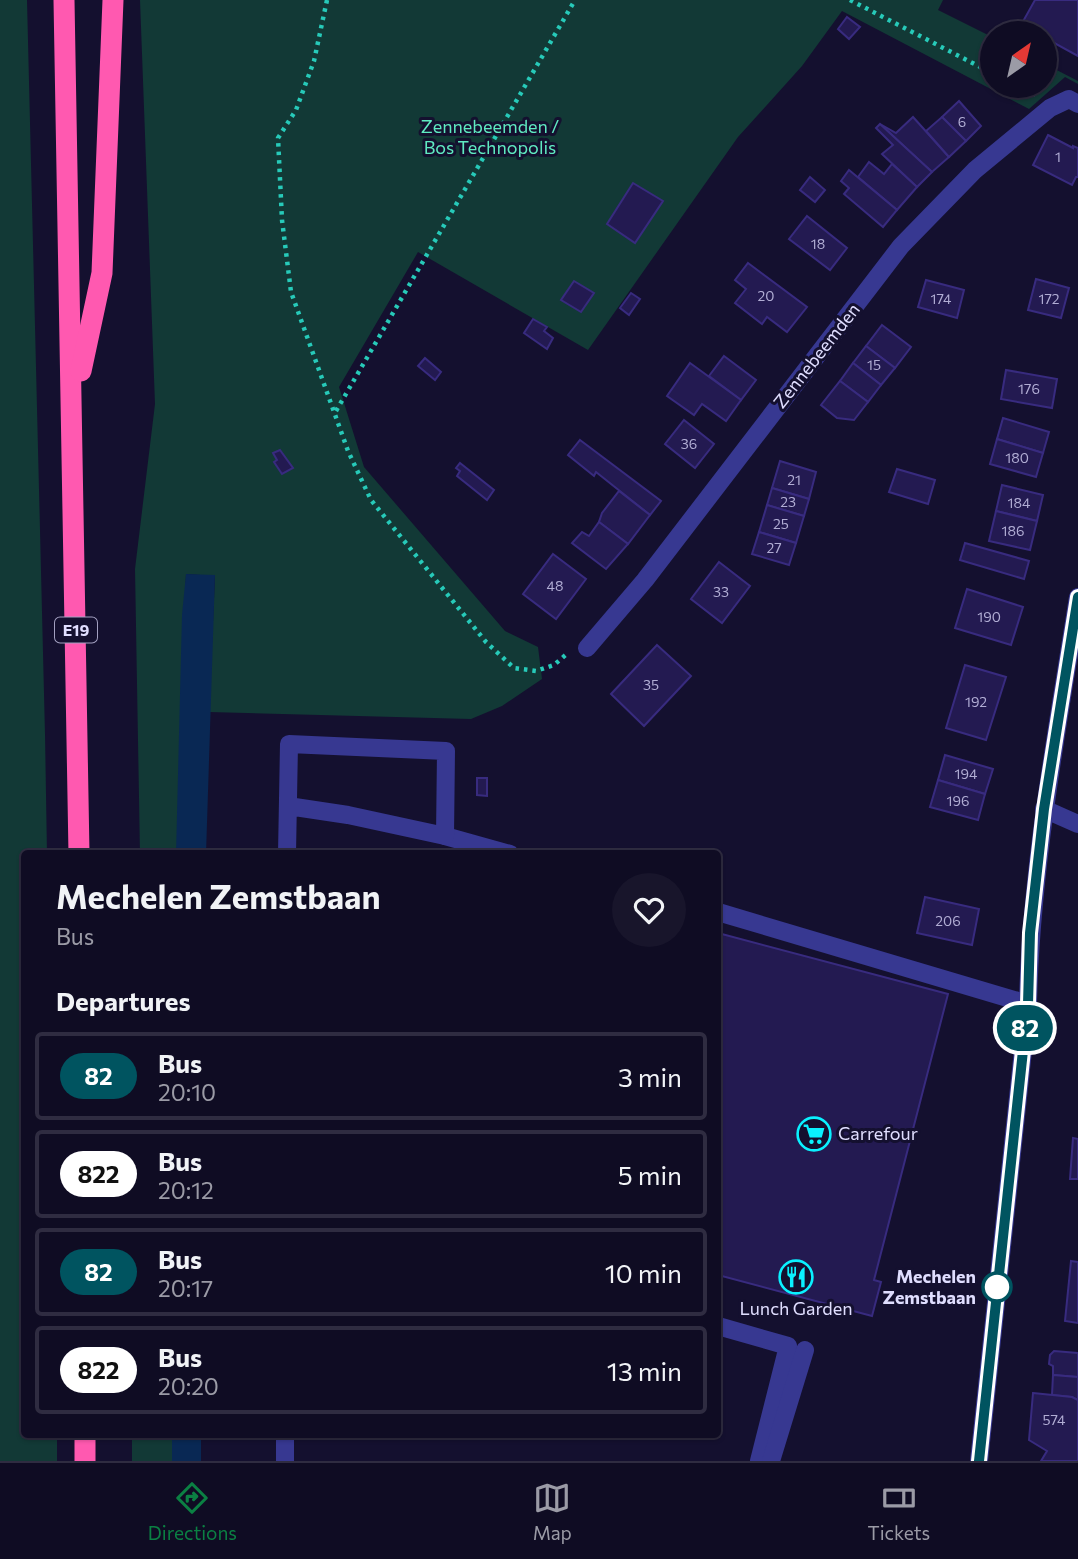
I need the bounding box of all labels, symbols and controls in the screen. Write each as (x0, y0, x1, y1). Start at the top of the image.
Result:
north arrow (980, 21, 1057, 98)
map controls (980, 21, 1057, 98)
house number: 6 (958, 113, 966, 130)
park label: Zennebeemden / Bos Technopolis (421, 115, 559, 158)
house number: 1 (1055, 148, 1061, 165)
house number: 18 (811, 235, 825, 252)
house number: 20 (758, 287, 774, 304)
house number: 174 (931, 290, 952, 307)
house number: 172 (1038, 290, 1060, 307)
street label: Zennebeemden (768, 298, 864, 412)
house number: 15 (867, 356, 881, 373)
house number: 176 (1018, 380, 1040, 397)
house number: 36 (681, 435, 697, 452)
house number: 180 (1005, 449, 1029, 466)
house number: 21 (787, 471, 801, 488)
house number: 23 (780, 493, 796, 510)
house number: 184 (1008, 494, 1031, 511)
house number: 25 (773, 515, 789, 532)
house number: 186 (1002, 522, 1024, 539)
house number: 27 (766, 539, 782, 556)
house number: 48 (547, 577, 563, 594)
house number: 33 (713, 583, 729, 600)
house number: 190 (977, 608, 1001, 625)
road number: E19 (55, 618, 97, 642)
house number: 35 (643, 676, 659, 693)
house number: 192 (965, 693, 987, 710)
house number: 194 (955, 765, 978, 782)
house number: 196 (947, 792, 969, 809)
button: heart (612, 873, 686, 947)
text: Mechelen Zemstbaan (56, 875, 381, 916)
house number: 206 (935, 912, 961, 929)
text: Bus (56, 922, 94, 950)
text: Departures (56, 985, 191, 1016)
line badge: 82 (993, 1005, 1056, 1051)
text: 82 (1011, 1013, 1039, 1042)
text: Bus (158, 1047, 202, 1078)
text: 82 (84, 1061, 113, 1090)
text: 3 min (618, 1061, 682, 1092)
text: 20:10 (158, 1078, 216, 1106)
supermarket icon: Carrefour (795, 1115, 833, 1153)
place label: Carrefour (838, 1122, 918, 1144)
text: Bus (158, 1145, 202, 1176)
text: 822 (77, 1159, 120, 1188)
text: 5 min (618, 1159, 682, 1190)
text: 20:12 (158, 1176, 214, 1204)
text: Bus (158, 1243, 202, 1274)
text: 82 (84, 1257, 113, 1286)
text: 10 min (605, 1257, 682, 1288)
restaurant icon: Lunch Garden (777, 1258, 815, 1296)
place label: Mechelen Zemstbaan (883, 1265, 976, 1308)
marker: Mechelen Zemstbaan (982, 1272, 1012, 1302)
text: 20:17 (158, 1274, 213, 1302)
place label: Lunch Garden (739, 1297, 853, 1319)
text: Bus (158, 1341, 202, 1372)
text: 822 (77, 1355, 120, 1384)
text: 13 min (607, 1355, 682, 1386)
text: 20:20 (158, 1372, 219, 1400)
house number: 574 (1043, 1411, 1066, 1428)
tab: Directions (148, 1479, 237, 1544)
tab: Map (533, 1479, 572, 1544)
tab: Tickets (867, 1479, 930, 1544)

